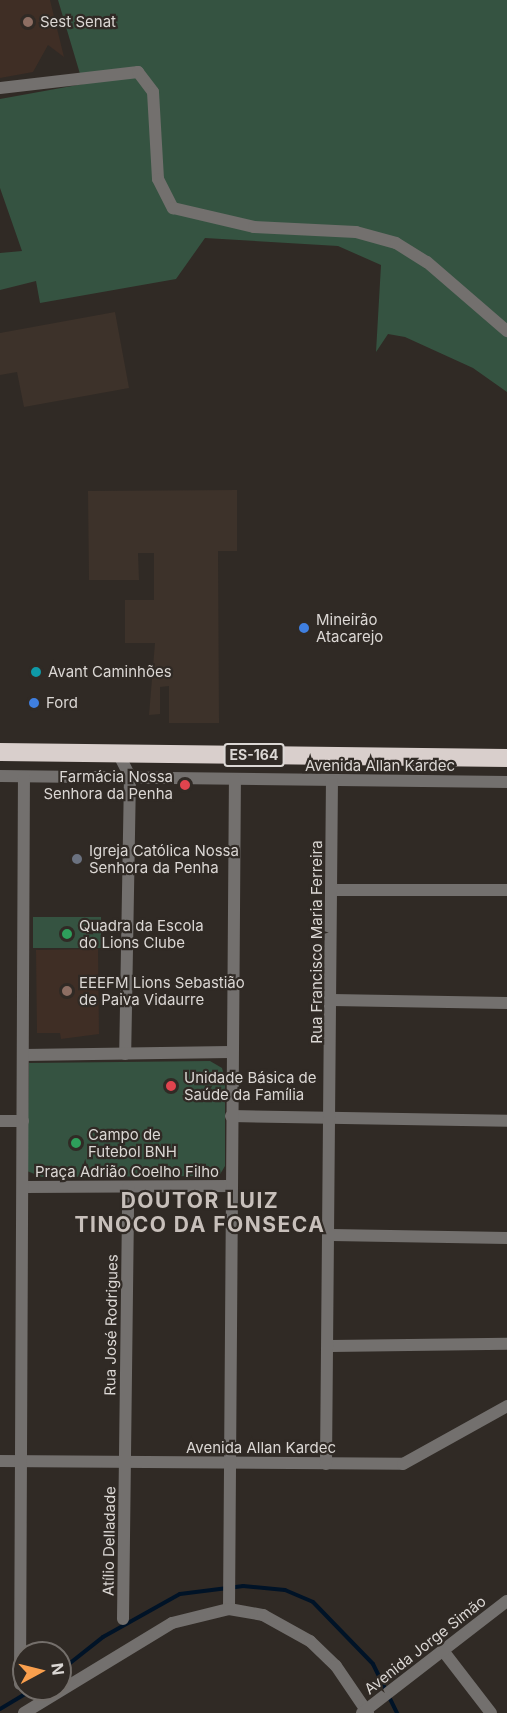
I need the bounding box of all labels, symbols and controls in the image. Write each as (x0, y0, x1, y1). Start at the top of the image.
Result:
place label: Sest Senat (40, 13, 116, 31)
marker: Sest Senat (21, 15, 35, 29)
place label: Mineirão Atacarejo (316, 610, 383, 645)
marker: Mineirão Atacarejo (297, 621, 311, 635)
place label: Avant Caminhões (48, 663, 172, 681)
marker: Avant Caminhões (29, 665, 43, 679)
place label: Ford (46, 694, 78, 712)
marker: Ford (27, 696, 41, 710)
road number: ES-164 (222, 744, 286, 766)
street label: Avenida Allan Kardec (305, 757, 455, 775)
place label: Farmácia Nossa Senhora da Penha (43, 767, 173, 802)
marker: Farmácia Nossa Senhora da Penha (178, 778, 192, 792)
street label: Rua Francisco Maria Ferreira (308, 840, 326, 1044)
place label: Igreja Católica Nossa Senhora da Penha (89, 841, 239, 876)
marker: Igreja Católica Nossa Senhora da Penha (70, 852, 84, 866)
place label: Quadra da Escola do Lions Clube (79, 916, 204, 951)
marker: Quadra da Escola do Lions Clube (60, 927, 74, 941)
place label: EEEFM Lions Sebastião de Paiva Vidaurre (79, 973, 245, 1008)
marker: EEEFM Lions Sebastião de Paiva Vidaurre (60, 984, 74, 998)
place label: Unidade Básica de Saúde da Família (184, 1068, 316, 1103)
marker: Unidade Básica de Saúde da Família (162, 1077, 180, 1095)
place label: Campo de Futebol BNH (88, 1125, 177, 1160)
marker: Campo de Futebol BNH (69, 1136, 83, 1150)
street label: Praça Adrião Coelho Filho (35, 1163, 219, 1181)
district label: DOUTOR LUIZ TINOCO DA FONSECA (75, 1188, 325, 1238)
street label: Rua José Rodrigues (101, 1254, 121, 1396)
street label: Avenida Allan Kardec (186, 1439, 336, 1457)
street label: Atílio Delladade (99, 1486, 119, 1596)
street label: Avenida Jorge Simão (361, 1592, 489, 1698)
north arrow (12, 1641, 72, 1701)
text: N (47, 1662, 69, 1676)

